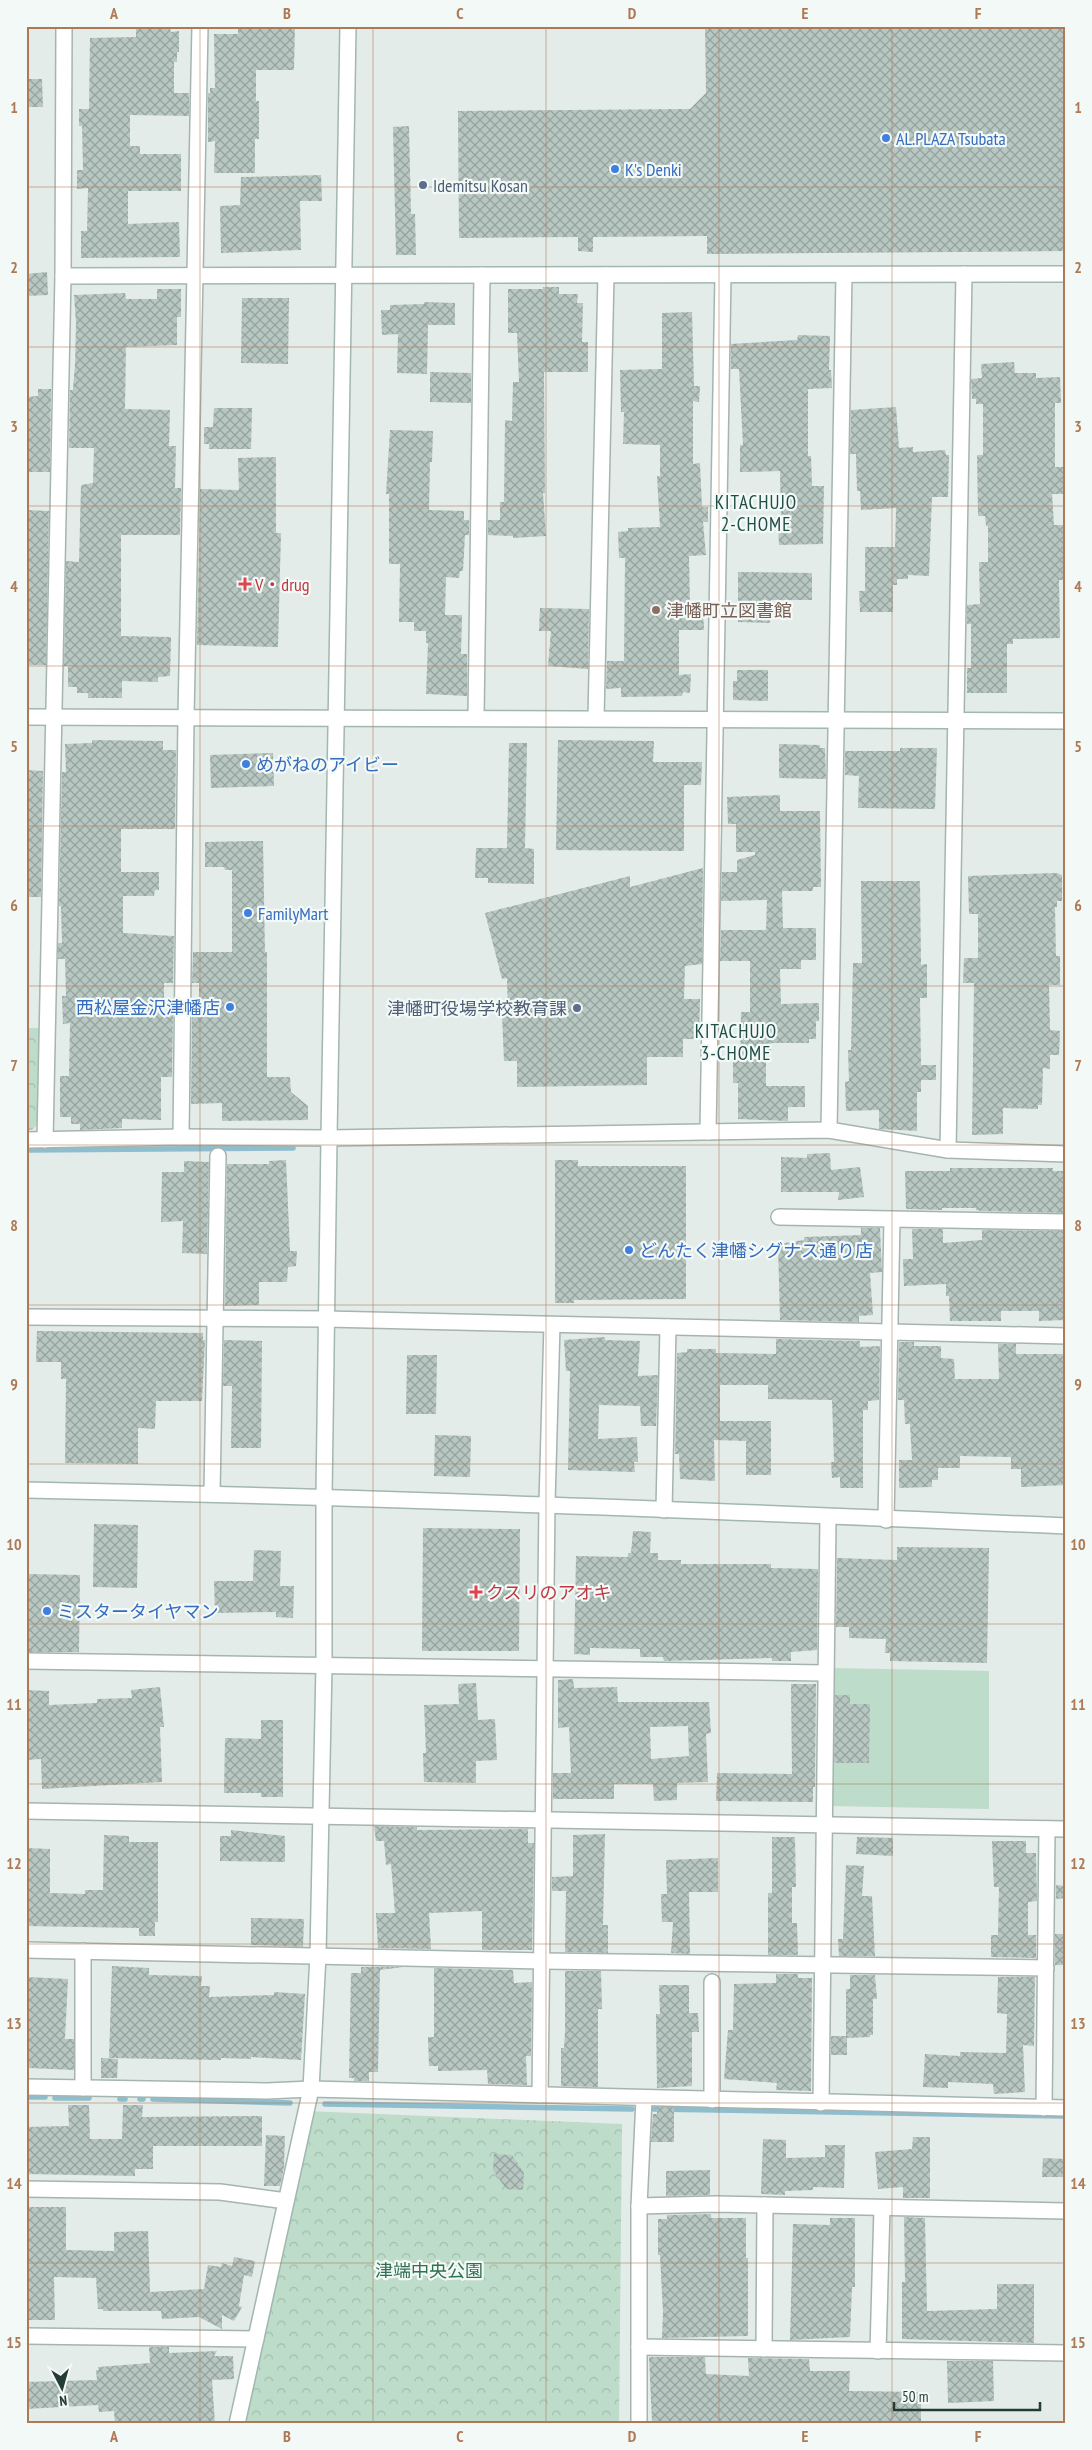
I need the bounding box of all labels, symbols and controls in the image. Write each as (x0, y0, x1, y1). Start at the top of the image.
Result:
text: A (109, 3, 119, 23)
text: B (283, 3, 291, 23)
text: C (456, 3, 464, 23)
text: D (628, 3, 637, 23)
text: E (802, 3, 809, 23)
text: F (975, 3, 982, 23)
text: 1 (10, 97, 18, 117)
text: 1 (1074, 97, 1082, 117)
place label: AL.PLAZA Tsubata (896, 127, 1006, 150)
marker: AL.PLAZA Tsubata (880, 132, 892, 144)
place label: K's Denki (625, 158, 682, 181)
marker: K's Denki (609, 163, 621, 175)
place label: Idemitsu Kosan (433, 174, 528, 197)
marker: Idemitsu Kosan (417, 179, 429, 191)
text: 2 (10, 257, 18, 277)
text: 2 (1074, 257, 1082, 277)
text: 3 (10, 416, 18, 436)
text: 3 (1074, 416, 1082, 436)
district label: KITACHUJO 2-CHOME (715, 490, 797, 536)
place label: V・drug (254, 573, 310, 596)
text: 4 (10, 576, 18, 596)
text: 4 (1074, 576, 1082, 596)
marker: V・drug (239, 578, 251, 590)
place label: 津幡町立図書館 (666, 599, 792, 622)
marker: 津幡町立図書館 (650, 604, 662, 616)
text: 5 (10, 736, 18, 756)
text: 5 (1074, 736, 1082, 756)
place label: めがねのアイビー (256, 753, 399, 776)
marker: めがねのアイビー (240, 758, 252, 770)
text: 6 (10, 895, 18, 915)
text: 6 (1074, 895, 1082, 915)
place label: FamilyMart (258, 902, 328, 925)
marker: FamilyMart (242, 907, 254, 919)
place label: 西松屋金沢津幡店 (76, 996, 220, 1019)
place label: 津幡町役場学校教育課 (387, 997, 567, 1020)
marker: 西松屋金沢津幡店 (224, 1001, 236, 1013)
marker: 津幡町役場学校教育課 (571, 1002, 583, 1014)
district label: KITACHUJO 3-CHOME (695, 1019, 777, 1065)
text: 7 (10, 1055, 18, 1075)
text: 7 (1074, 1055, 1082, 1075)
text: 8 (10, 1215, 18, 1235)
text: 8 (1074, 1215, 1082, 1235)
place label: どんたく津幡シグナス通り店 (639, 1239, 873, 1262)
marker: どんたく津幡シグナス通り店 (623, 1244, 635, 1256)
text: 9 (10, 1374, 18, 1394)
text: 9 (1074, 1374, 1082, 1394)
text: 10 (6, 1534, 22, 1554)
text: 10 (1070, 1534, 1086, 1554)
place label: クスリのアオキ (486, 1581, 611, 1604)
marker: クスリのアオキ (470, 1586, 482, 1598)
place label: ミスタータイヤマン (57, 1600, 218, 1623)
marker: ミスタータイヤマン (41, 1605, 53, 1617)
text: 11 (6, 1694, 22, 1714)
text: 11 (1070, 1694, 1086, 1714)
text: 12 (6, 1853, 22, 1873)
text: 12 (1070, 1853, 1086, 1873)
text: 13 (6, 2013, 22, 2033)
text: 13 (1070, 2013, 1086, 2033)
text: 14 (6, 2173, 22, 2193)
text: 14 (1070, 2173, 1086, 2193)
park label: 津端中央公園 (375, 2259, 483, 2282)
text: 15 (6, 2332, 22, 2352)
text: 15 (1070, 2332, 1086, 2352)
north arrow (38, 2362, 88, 2412)
scale bar (894, 2380, 1041, 2412)
text: 50 m (902, 2387, 928, 2406)
text: N (59, 2392, 68, 2410)
text: A (109, 2426, 119, 2446)
text: B (283, 2426, 291, 2446)
text: C (456, 2426, 464, 2446)
text: D (628, 2426, 637, 2446)
text: E (802, 2426, 809, 2446)
text: F (975, 2426, 982, 2446)

